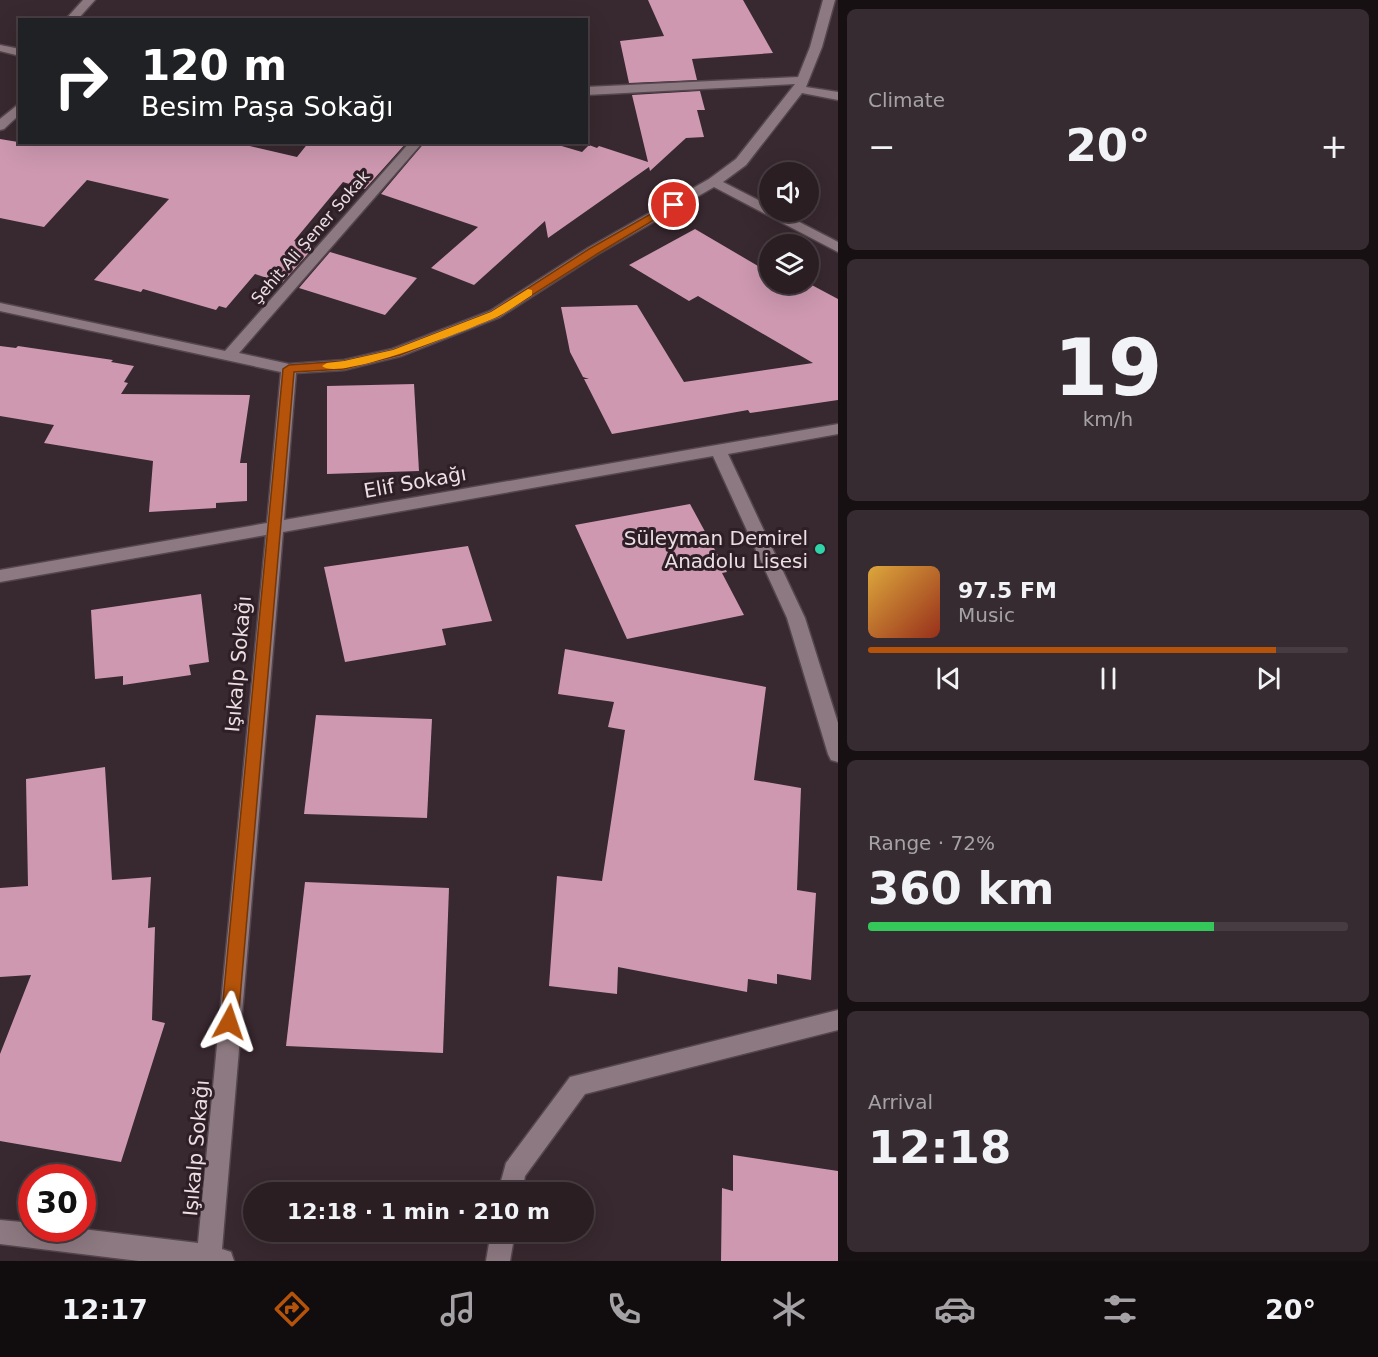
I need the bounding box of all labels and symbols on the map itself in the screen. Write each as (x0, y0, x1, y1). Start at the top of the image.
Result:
street label: Şehit Ali Şener Sokak (247, 166, 374, 308)
pin (648, 179, 699, 230)
street label: Elif Sokağı (362, 461, 468, 503)
place label: Süleyman Demirel Anadolu Lisesi (624, 526, 808, 573)
marker: Süleyman Demirel Anadolu Lisesi (813, 542, 827, 556)
street label: Işıkalp Sokağı (220, 595, 256, 733)
position arrow (197, 990, 261, 1054)
street label: Işıkalp Sokağı (178, 1079, 214, 1217)
speed limit sign: 30 (18, 1164, 96, 1242)

